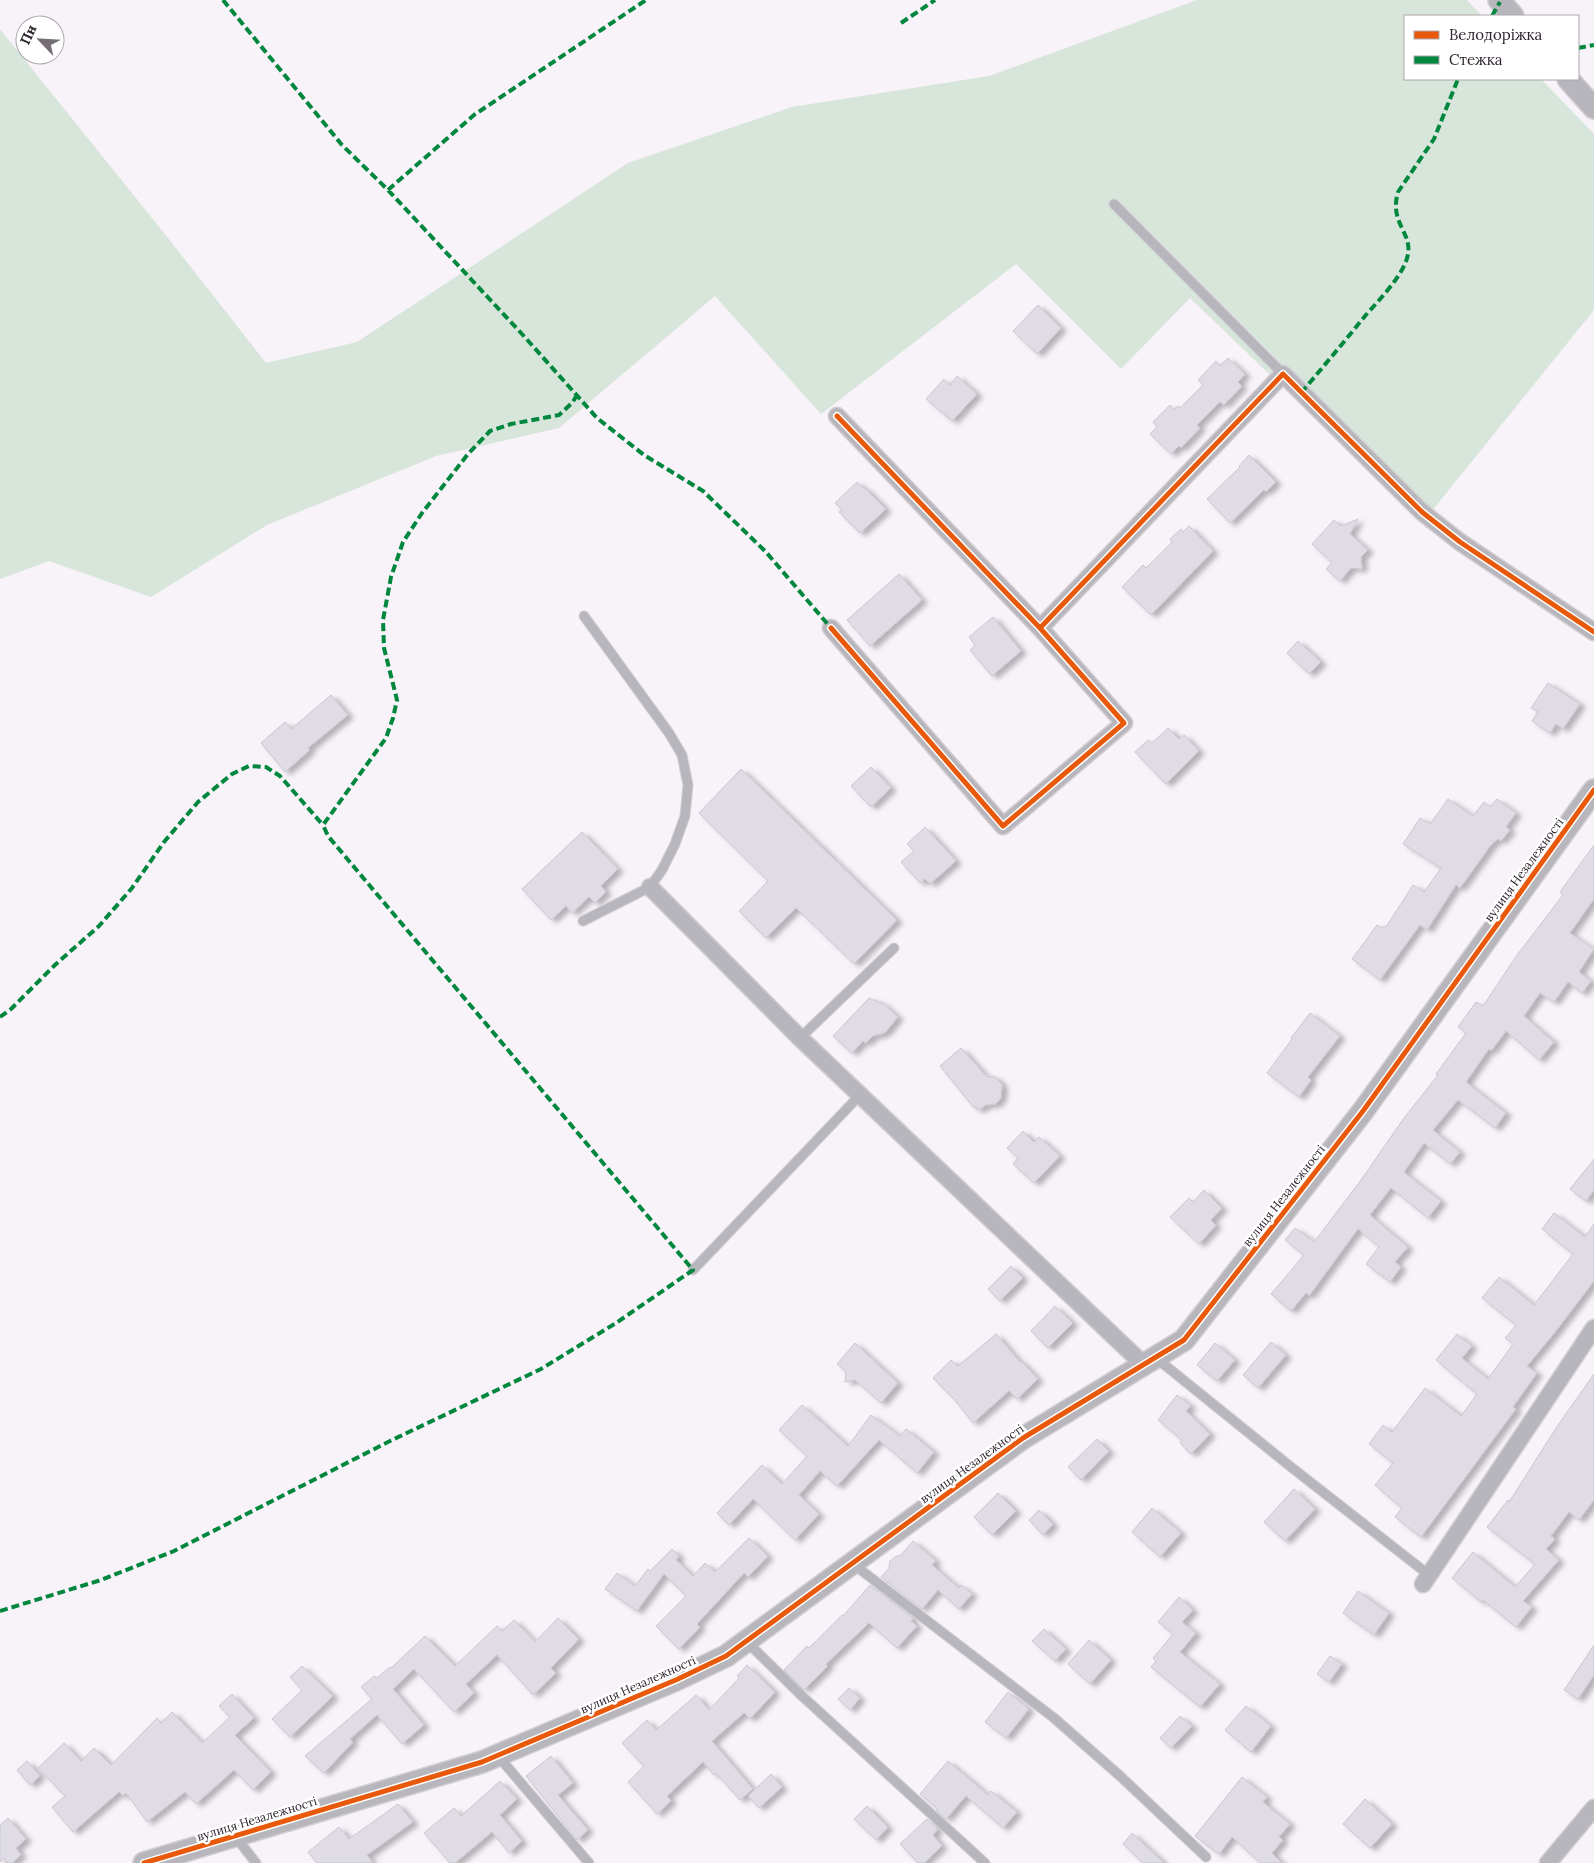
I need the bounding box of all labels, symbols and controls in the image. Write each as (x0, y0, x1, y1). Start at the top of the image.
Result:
north arrow (15, 15, 65, 65)
legend (1404, 15, 1579, 80)
text: Пн (16, 22, 41, 47)
text: Велодоріжка (1449, 25, 1543, 44)
text: Стежка (1449, 50, 1503, 69)
street label: вулиця Незалежності (1481, 815, 1566, 925)
street label: вулиця Незалежності (1239, 1142, 1328, 1249)
street label: вулиця Незалежності (917, 1421, 1027, 1506)
street label: вулиця Незалежності (578, 1652, 698, 1717)
street label: вулиця Незалежності (195, 1793, 319, 1844)

